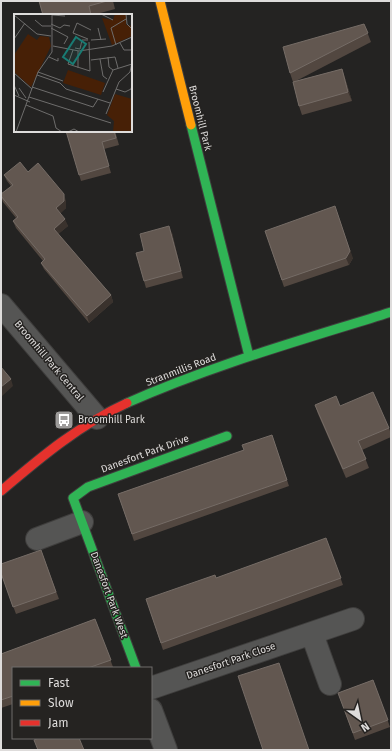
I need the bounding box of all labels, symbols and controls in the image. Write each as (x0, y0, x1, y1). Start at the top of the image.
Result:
inset map (14, 14, 132, 132)
street label: Broomhill Park (186, 84, 214, 153)
street label: Broomhill Park Central (12, 318, 86, 404)
street label: Stranmillis Road (144, 351, 218, 389)
bus stop icon: Broomhill Park (53, 409, 75, 431)
place label: Broomhill Park (78, 414, 146, 426)
street label: Danesfort Park Drive (99, 433, 191, 475)
street label: Danesfort Park West (88, 550, 130, 640)
street label: Danesfort Park Close (185, 640, 277, 682)
legend (12, 667, 152, 739)
text: Fast (48, 676, 70, 690)
text: Slow (48, 696, 74, 710)
north arrow (340, 699, 380, 739)
text: Jam (48, 716, 68, 730)
text: N (359, 720, 372, 734)

